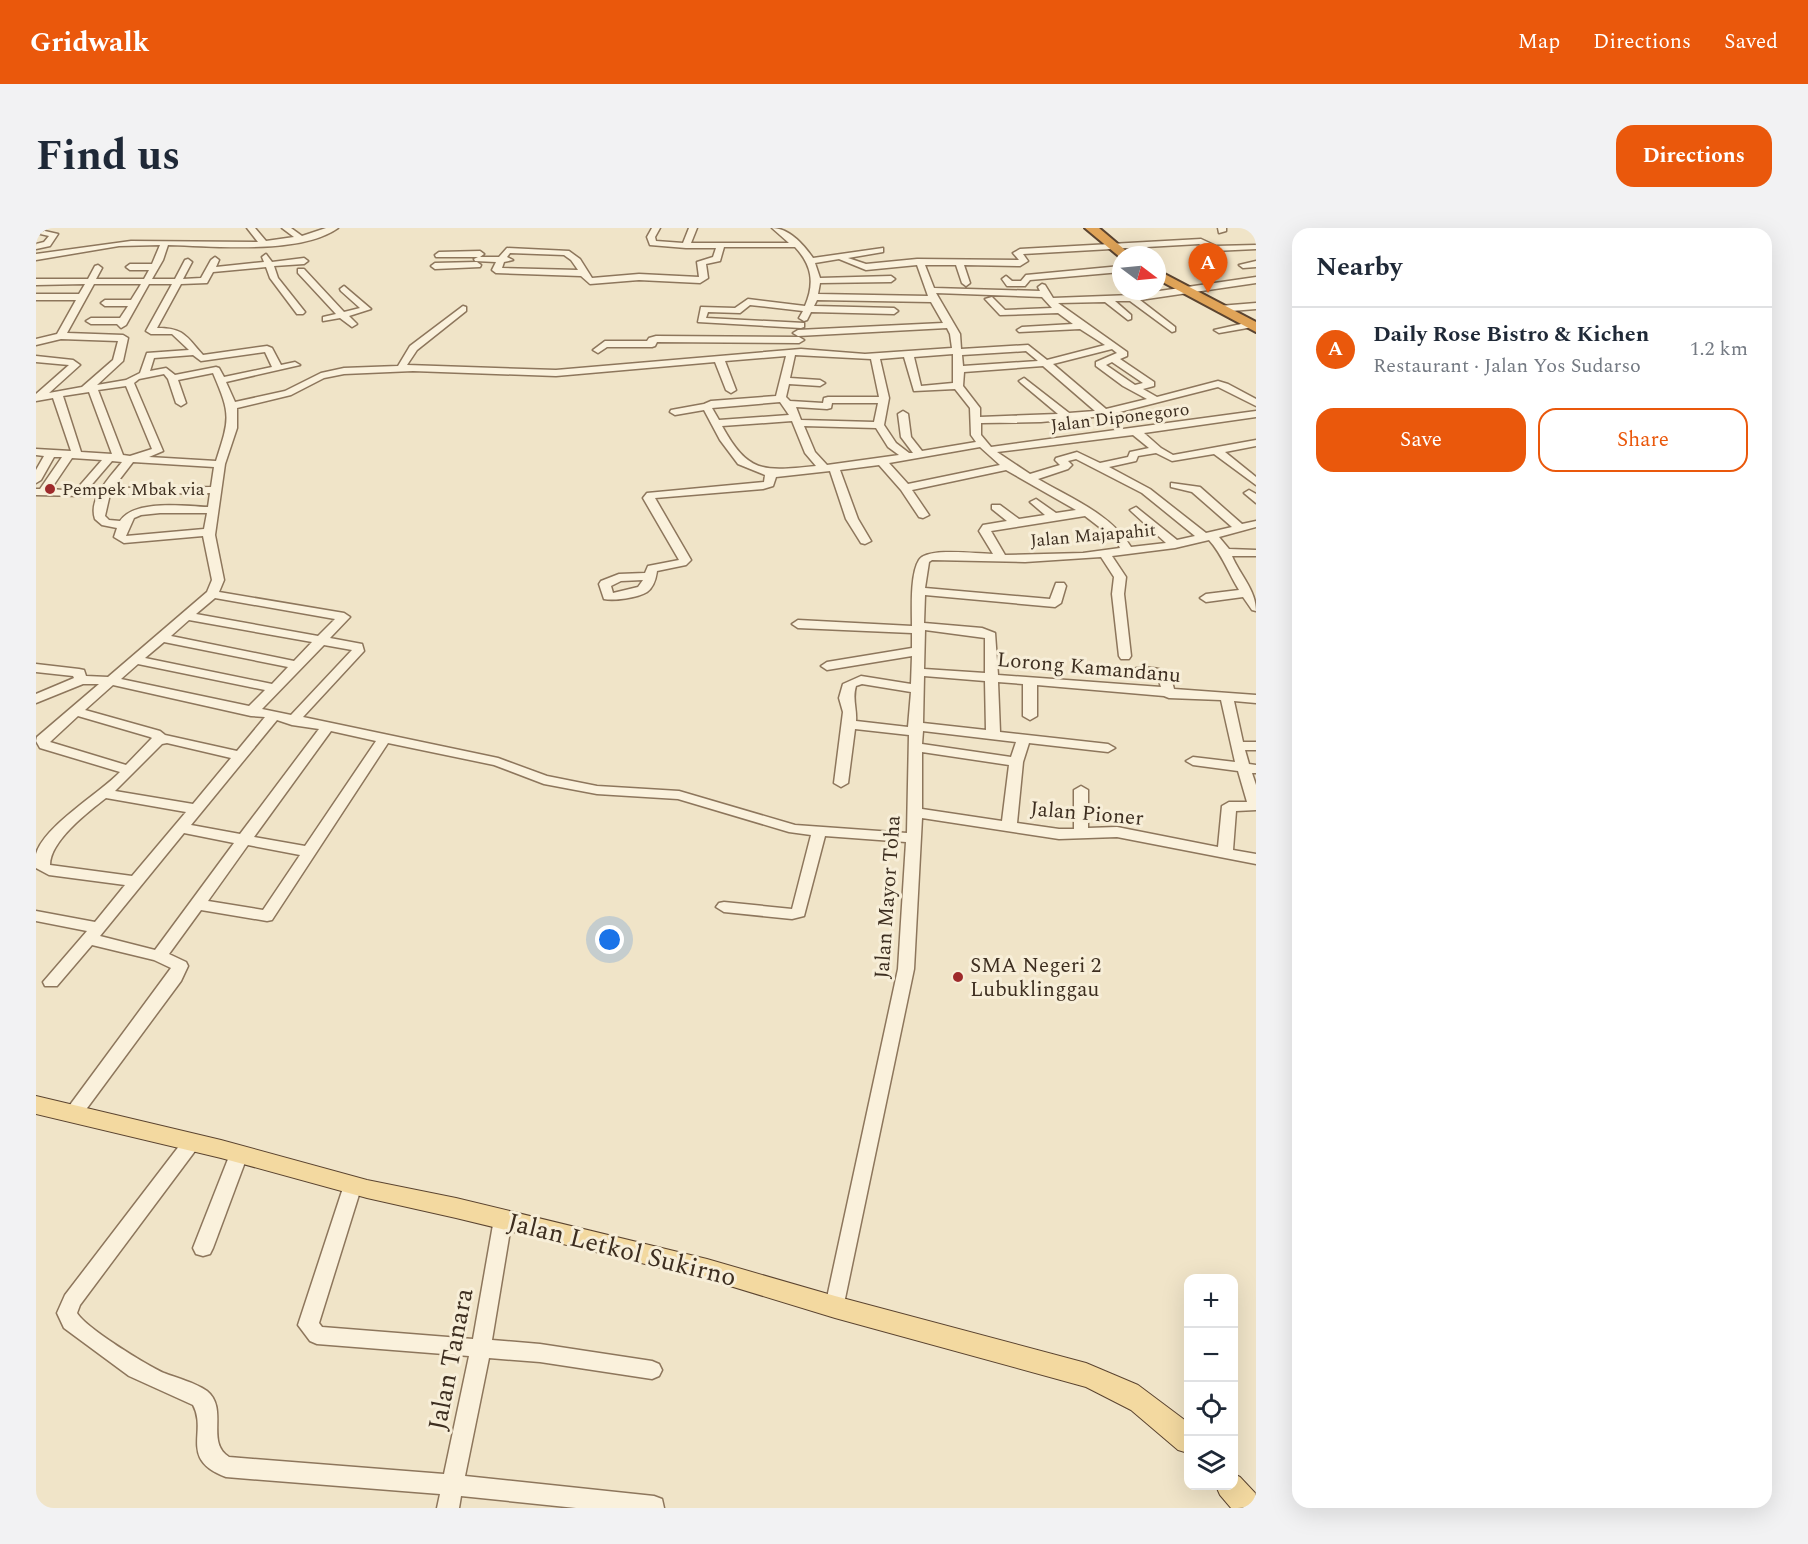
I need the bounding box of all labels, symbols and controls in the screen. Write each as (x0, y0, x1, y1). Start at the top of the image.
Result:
text: Gridwalk (30, 21, 149, 64)
text: Map (1518, 26, 1560, 58)
text: Directions (1593, 26, 1691, 58)
text: Saved (1724, 26, 1778, 58)
text: Find us (36, 125, 180, 188)
button: Directions (1616, 125, 1772, 187)
pin: A (1188, 244, 1228, 293)
north arrow (1112, 246, 1166, 300)
text: Nearby (1316, 247, 1402, 287)
text: Daily Rose Bistro & Kichen (1373, 318, 1649, 351)
text: A (1328, 334, 1343, 364)
text: 1.2 km (1690, 334, 1748, 364)
text: Restaurant · Jalan Yos Sudarso (1373, 351, 1641, 381)
street label: Jalan Diponegoro (1049, 396, 1191, 439)
button: Save (1316, 408, 1526, 472)
button: Share (1538, 408, 1748, 472)
place label: Pempek Mbak via (62, 476, 205, 503)
marker: Pempek Mbak via (43, 482, 57, 496)
street label: Jalan Majapahit (1029, 517, 1157, 554)
street label: Lorong Kamandanu (996, 644, 1182, 692)
street label: Jalan Pioner (1029, 793, 1145, 835)
street label: Jalan Mayor Toha (866, 814, 910, 980)
your location (595, 925, 624, 954)
place label: SMA Negeri 2 Lubuklinggau (970, 950, 1101, 1006)
marker: SMA Negeri 2 Lubuklinggau (951, 970, 965, 984)
street label: Jalan Letkol Sukirno (503, 1202, 740, 1298)
map controls (1184, 1274, 1238, 1490)
button: + (1184, 1274, 1238, 1328)
street label: Jalan Tanara (418, 1284, 484, 1434)
button: − (1184, 1328, 1238, 1382)
button: locate (1184, 1382, 1238, 1436)
button: layers (1184, 1436, 1238, 1490)

